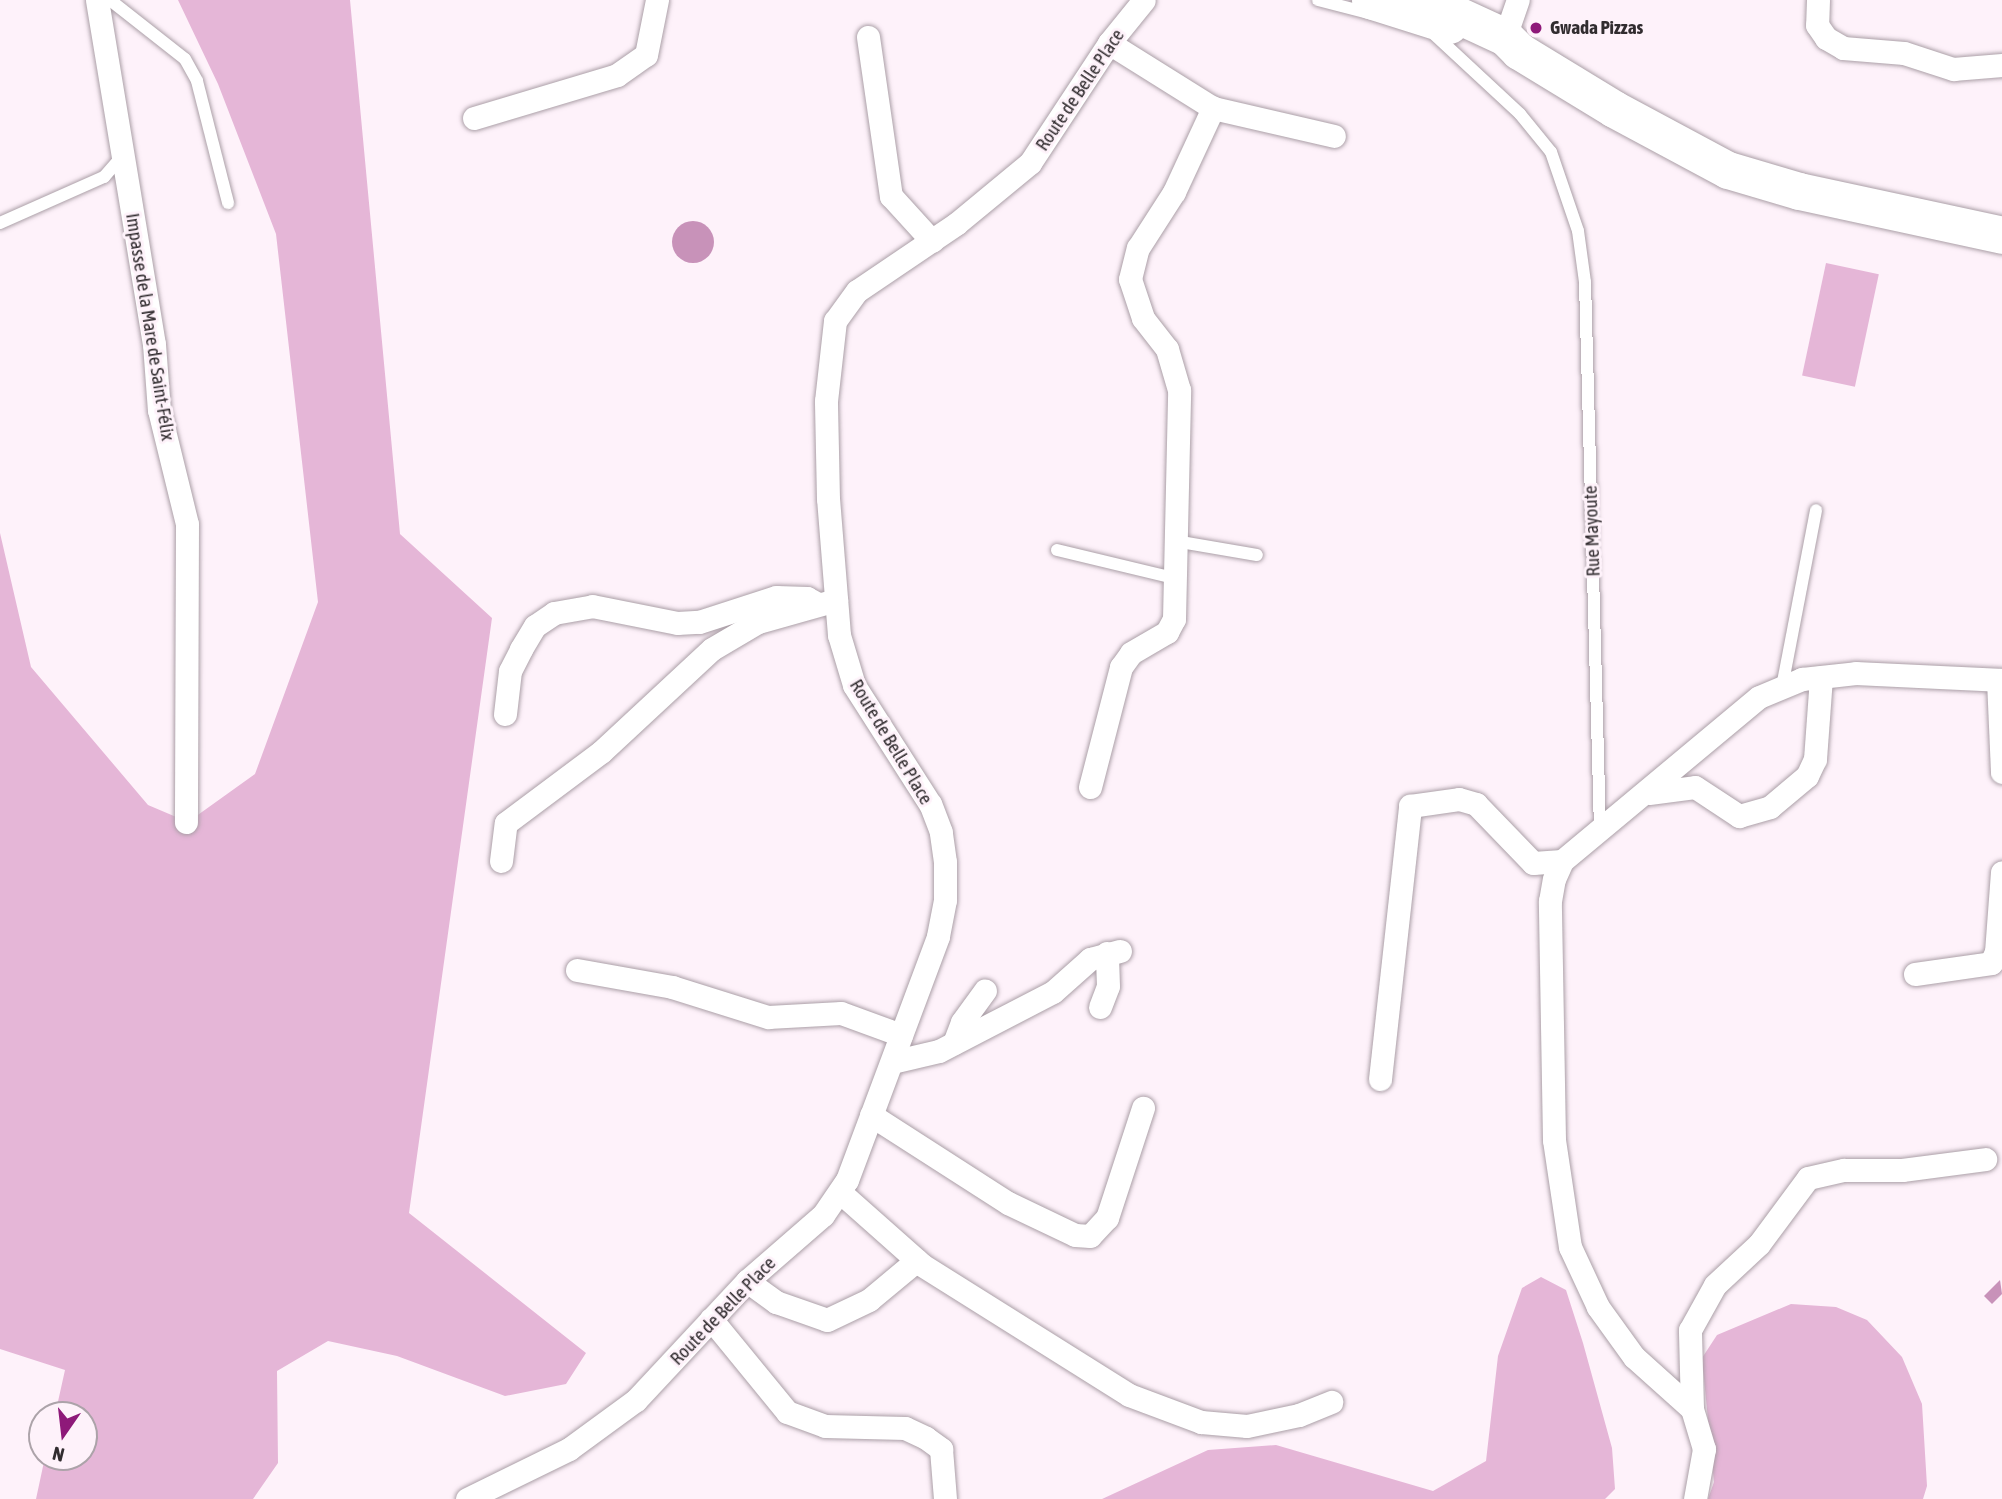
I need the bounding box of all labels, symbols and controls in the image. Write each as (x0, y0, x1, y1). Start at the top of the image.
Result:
place label: Gwada Pizzas (1550, 17, 1643, 39)
marker: Gwada Pizzas (1528, 20, 1544, 36)
street label: Route de Belle Place (1031, 25, 1129, 155)
street label: Impasse de la Mare de Saint-Félix (121, 212, 179, 442)
street label: Rue Mayoute (1579, 485, 1605, 577)
street label: Route de Belle Place (845, 675, 937, 809)
street label: Route de Belle Place (666, 1252, 780, 1370)
north arrow (28, 1401, 98, 1471)
text: N (50, 1442, 67, 1466)

